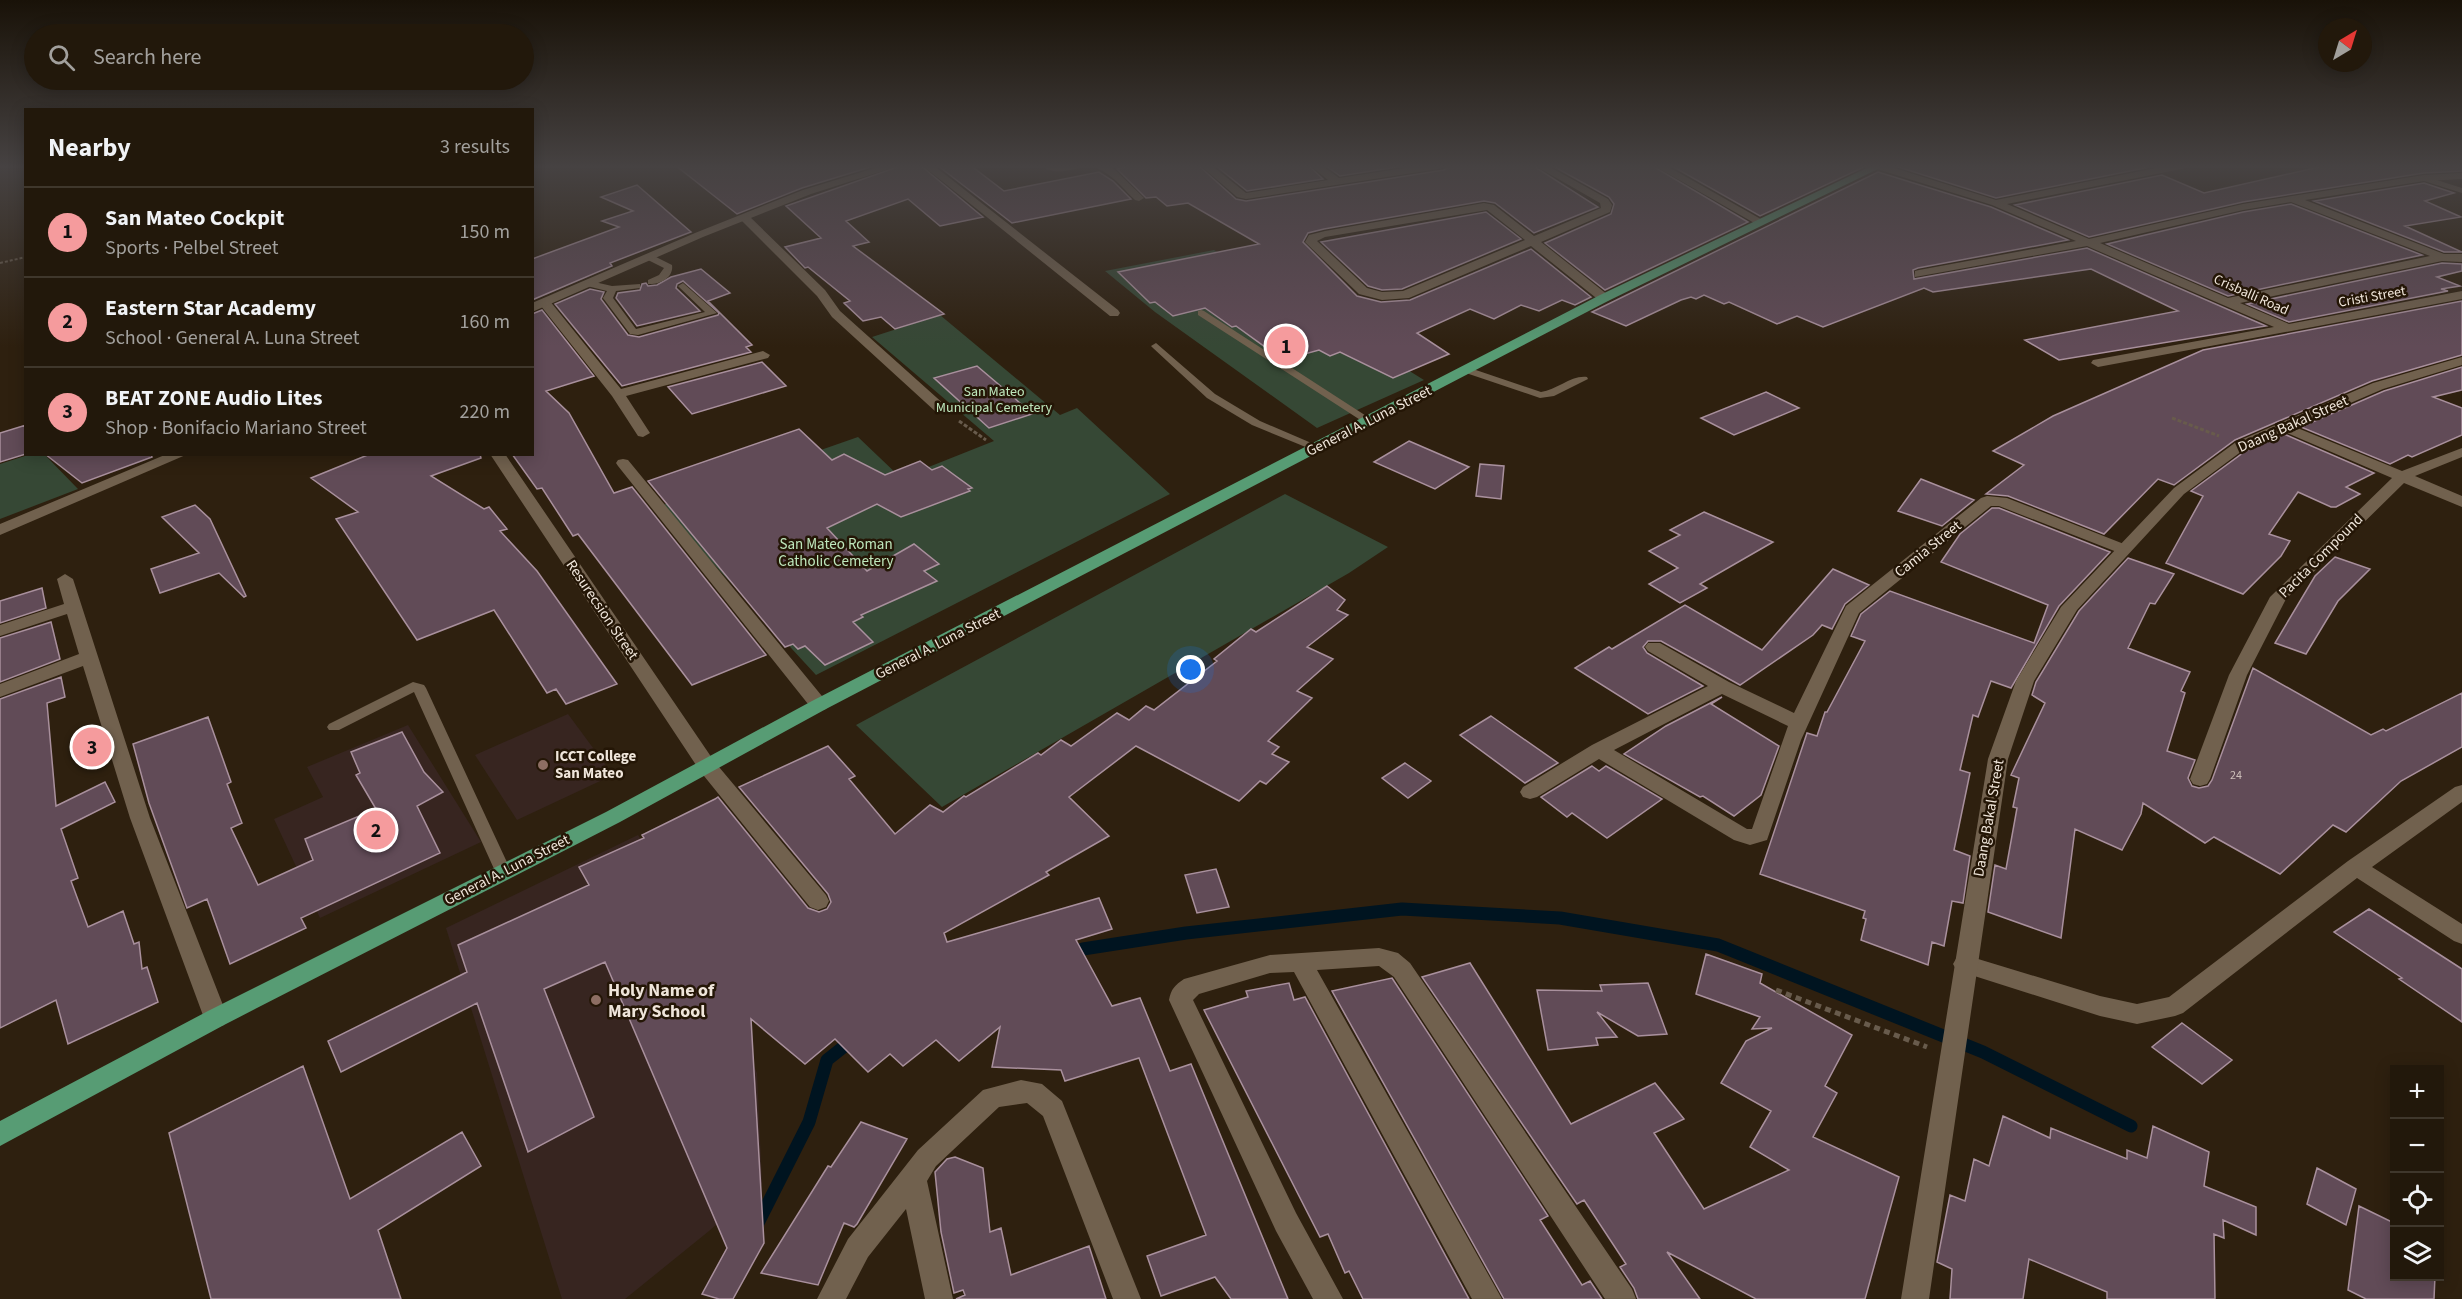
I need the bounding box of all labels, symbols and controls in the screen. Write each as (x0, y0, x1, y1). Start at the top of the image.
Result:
north arrow (2318, 18, 2372, 72)
search box (24, 24, 534, 90)
icon: search (45, 41, 78, 74)
text: Search here (93, 41, 201, 73)
text: Nearby (48, 129, 131, 166)
text: 3 results (440, 133, 510, 161)
text: San Mateo Cockpit (105, 202, 284, 234)
text: 1 (62, 218, 73, 246)
text: 150 m (460, 218, 510, 246)
text: Sports · Pelbel Street (105, 234, 279, 262)
street label: Crisballi Road (2210, 270, 2292, 320)
street label: Cristi Street (2337, 281, 2407, 313)
text: Eastern Star Academy (105, 292, 316, 324)
text: 2 (62, 308, 73, 336)
text: 160 m (460, 308, 510, 336)
text: School · General A. Luna Street (105, 324, 360, 352)
pin: 1 (1266, 324, 1306, 368)
street label: General A. Luna Street (1303, 380, 1435, 462)
text: BEAT ZONE Audio Lites (105, 382, 323, 414)
park label: San Mateo Municipal Cemetery (936, 382, 1053, 418)
street label: Daang Bakal Street (2234, 390, 2352, 458)
text: 3 (62, 398, 73, 426)
text: 220 m (460, 398, 510, 426)
text: Shop · Bonifacio Mariano Street (105, 414, 367, 442)
street label: Pacita Compound (2274, 509, 2368, 603)
street label: Camia Street (1890, 516, 1966, 582)
park label: San Mateo Roman Catholic Cemetery (778, 534, 894, 572)
street label: Resurecsion Street (561, 556, 643, 664)
street label: General A. Luna Street (872, 603, 1004, 685)
your location (1176, 655, 1205, 684)
pin: 3 (72, 724, 112, 770)
place label: ICCT College San Mateo (555, 746, 637, 784)
marker: ICCT College San Mateo (536, 758, 550, 772)
street label: Daang Bakal Street (1968, 758, 2010, 878)
house number: 24 (2230, 767, 2242, 784)
pin: 2 (356, 808, 395, 852)
street label: General A. Luna Street (441, 829, 573, 911)
place label: Holy Name of Mary School (608, 978, 715, 1024)
marker: Holy Name of Mary School (589, 993, 603, 1007)
map controls (2390, 1065, 2444, 1281)
button: + (2390, 1065, 2444, 1119)
button: − (2390, 1119, 2444, 1173)
button: locate (2390, 1173, 2444, 1227)
button: layers (2390, 1227, 2444, 1281)

